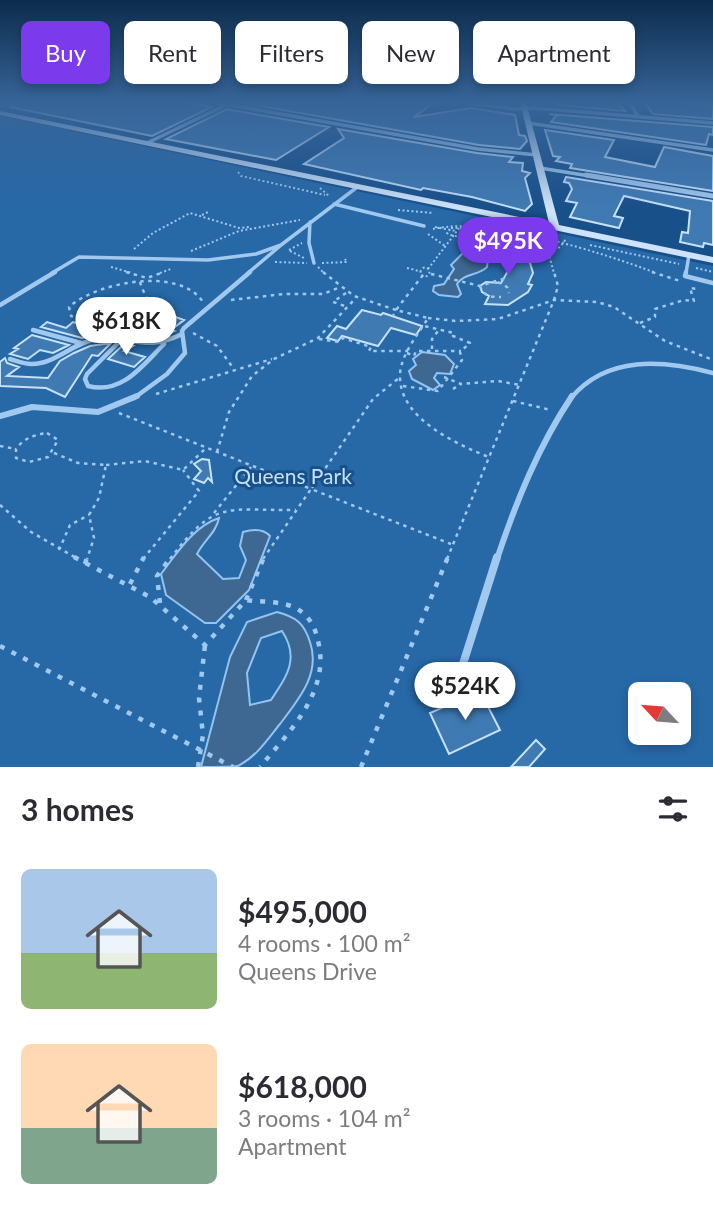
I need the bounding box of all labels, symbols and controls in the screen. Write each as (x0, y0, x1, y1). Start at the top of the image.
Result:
chip: Buy (21, 21, 110, 84)
chip: Rent (124, 21, 221, 84)
chip: Filters (235, 21, 348, 84)
chip: New (362, 21, 459, 84)
chip: Apartment (473, 21, 635, 84)
pin: $495K (459, 218, 557, 277)
text: $495K (473, 226, 543, 254)
pin: $618K (77, 298, 175, 357)
text: $618K (91, 306, 161, 334)
park label: Queens Park (234, 463, 352, 488)
pin: $524K (416, 662, 514, 722)
text: $524K (430, 671, 500, 699)
north arrow (628, 682, 691, 746)
map controls (628, 682, 691, 745)
icon: filters (654, 790, 692, 828)
text: 3 homes (21, 791, 134, 827)
text: $495,000 (238, 893, 367, 929)
icon: home (77, 897, 161, 981)
text: 4 rooms · 100 m² (238, 929, 410, 957)
text: Queens Drive (238, 957, 377, 985)
text: $618,000 (238, 1068, 367, 1104)
icon: home (77, 1072, 161, 1156)
text: 3 rooms · 104 m² (238, 1104, 410, 1132)
text: Apartment (238, 1132, 346, 1160)

